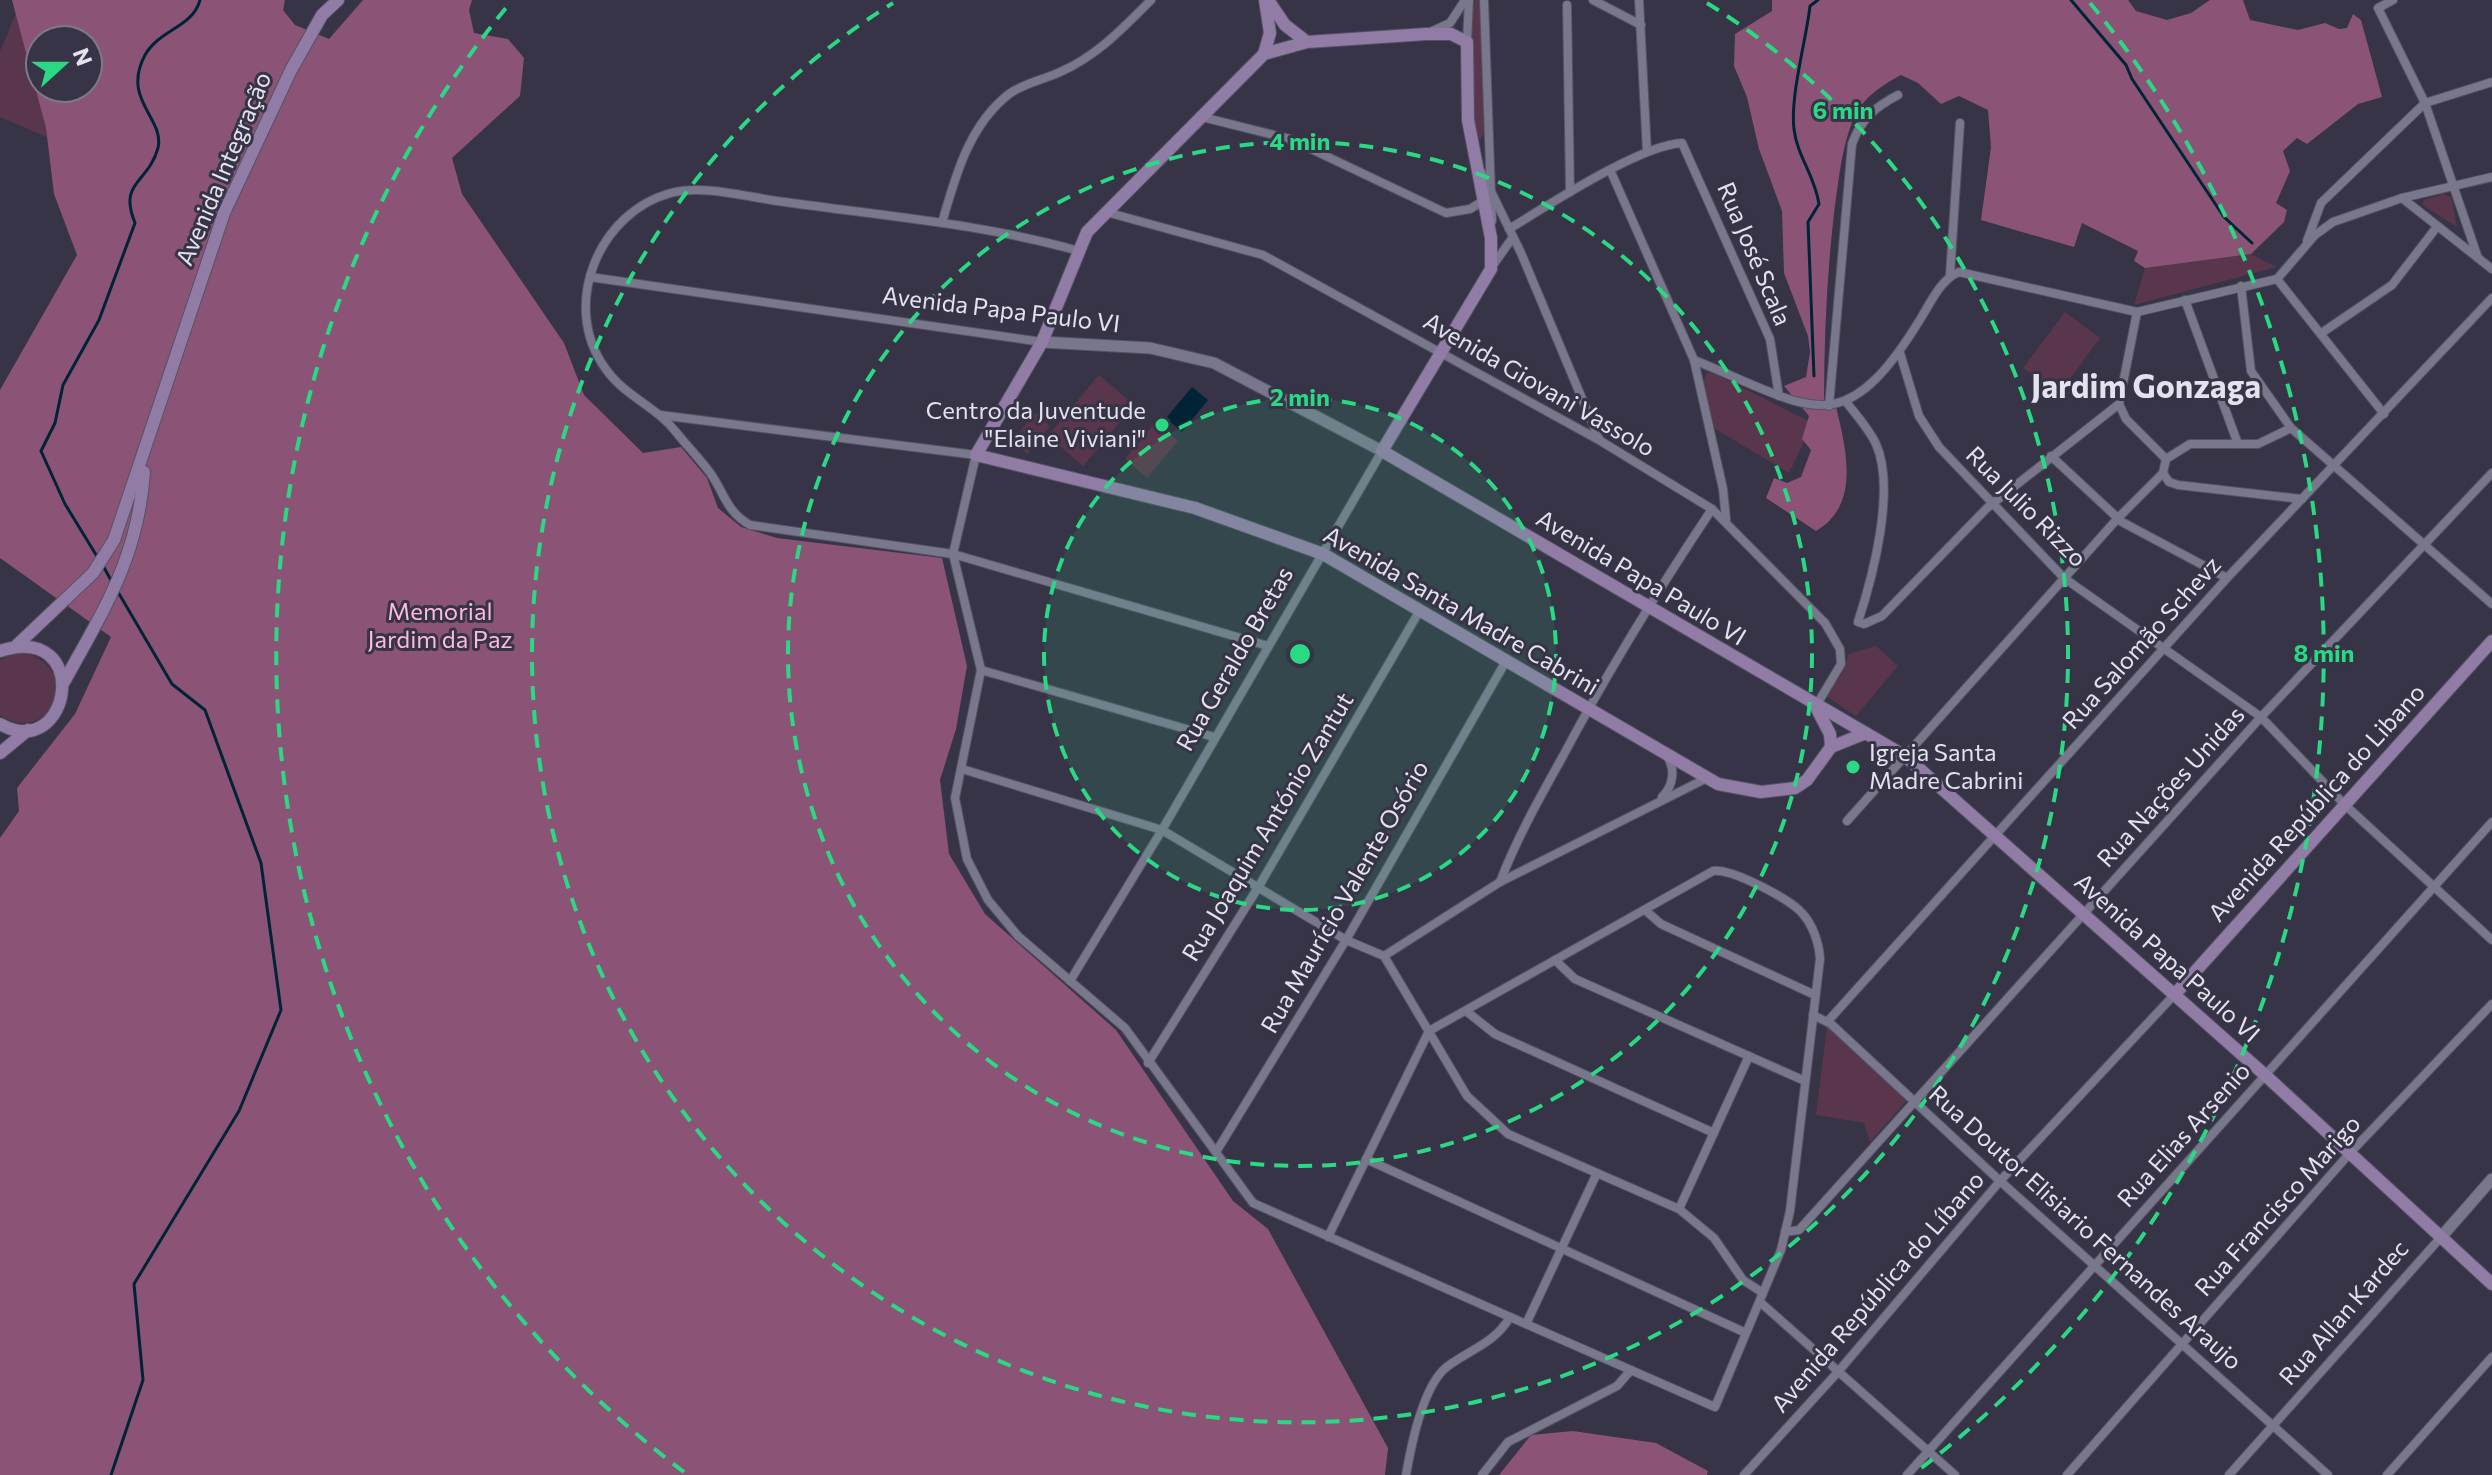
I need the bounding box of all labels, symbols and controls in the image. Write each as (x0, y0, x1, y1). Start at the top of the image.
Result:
north arrow (24, 24, 104, 104)
text: N (68, 44, 99, 69)
street label: Avenida Integração (169, 67, 276, 270)
text: 6 min (1813, 95, 1873, 124)
text: 4 min (1270, 126, 1330, 155)
street label: Rua José Scala (1712, 177, 1799, 329)
street label: Avenida Papa Paulo VI (881, 280, 1122, 337)
street label: Avenida Giovani Vassolo (1419, 306, 1661, 462)
district label: Jardim Gonzaga (2031, 365, 2261, 405)
text: 2 min (1270, 382, 1330, 411)
place label: Centro da Juventude "Elaine Viviani" (926, 395, 1146, 452)
marker: Centro da Juventude "Elaine Viviani" (1153, 416, 1171, 434)
street label: Rua Julio Rizzo (1961, 440, 2093, 572)
street label: Avenida Papa Paulo VI (1532, 503, 1752, 651)
street label: Avenida Santa Madre Cabrini (1319, 519, 1605, 700)
street label: Rua Salomão Schevz (2056, 550, 2226, 734)
street label: Rua Geraldo Bretas (1169, 561, 1298, 756)
park label: Memorial Jardim da Paz (368, 596, 512, 653)
text: 8 min (2294, 638, 2354, 667)
centre of rings (1286, 640, 1314, 668)
street label: Avenida República do Libano (2201, 677, 2430, 927)
street label: Rua Joaquim António Zantut (1175, 687, 1359, 966)
street label: Rua Nações Unidas (2090, 700, 2250, 872)
place label: Igreja Santa Madre Cabrini (1869, 737, 2023, 794)
street label: Rua Maurício Valente Osório (1254, 755, 1434, 1038)
marker: Igreja Santa Madre Cabrini (1844, 758, 1862, 776)
street label: Avenida Papa Paulo VI (2069, 866, 2267, 1048)
street label: Rua Elias Arsenio (2110, 1056, 2255, 1212)
street label: Rua Doutor Elisiario Fernandes Araujo (1924, 1079, 2248, 1375)
street label: Rua Francisco Marigo (2188, 1109, 2366, 1301)
street label: Avenida República do Líbano (1764, 1165, 1989, 1417)
street label: Rua Allan Kardec (2272, 1234, 2414, 1390)

